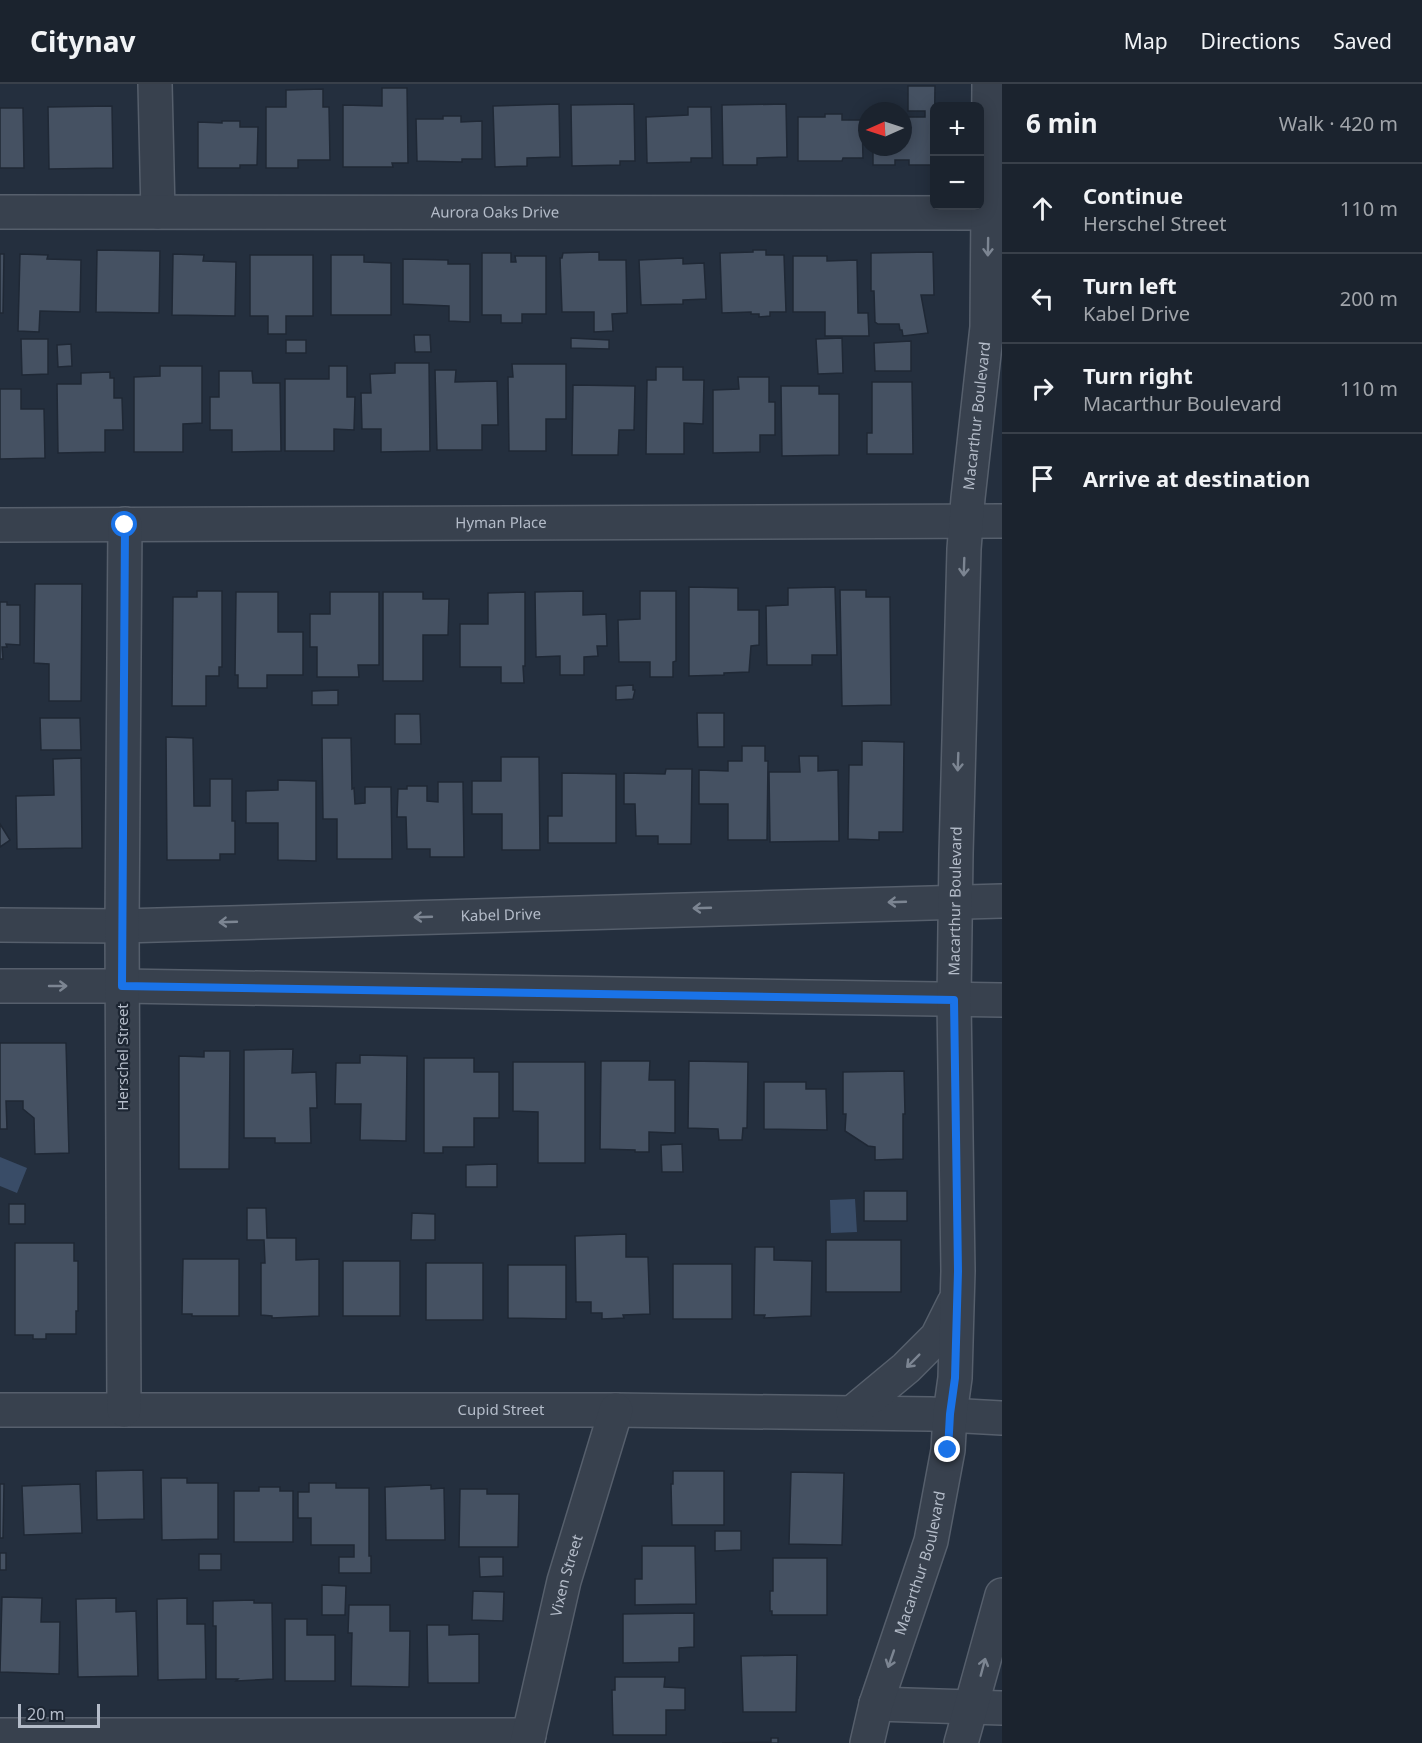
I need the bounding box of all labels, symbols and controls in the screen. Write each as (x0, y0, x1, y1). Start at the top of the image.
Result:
text: Citynav (30, 22, 135, 60)
text: Map (1124, 27, 1168, 55)
text: Directions (1201, 27, 1300, 55)
text: Saved (1333, 27, 1392, 55)
north arrow (858, 102, 912, 156)
map controls (930, 102, 984, 210)
button: + (930, 102, 984, 156)
text: 6 min (1026, 105, 1098, 141)
text: Walk · 420 m (1279, 110, 1398, 137)
button: − (930, 156, 984, 210)
text: Continue (1083, 180, 1183, 210)
icon: ahead (1026, 192, 1059, 225)
text: 110 m (1340, 195, 1398, 222)
street label: Aurora Oaks Drive (431, 201, 559, 222)
text: Herschel Street (1083, 210, 1226, 237)
one-way arrow (982, 237, 994, 257)
text: Turn left (1083, 270, 1177, 300)
icon: left (1026, 282, 1059, 315)
text: 200 m (1340, 285, 1398, 312)
text: Kabel Drive (1083, 300, 1190, 327)
street label: Macarthur Boulevard (958, 340, 994, 491)
text: Turn right (1083, 360, 1193, 390)
icon: right (1026, 372, 1059, 405)
text: 110 m (1340, 375, 1398, 402)
text: Macarthur Boulevard (1083, 390, 1282, 417)
icon: arrive (1026, 462, 1059, 495)
text: Arrive at destination (1083, 463, 1310, 493)
route start (111, 511, 137, 537)
street label: Hyman Place (455, 512, 547, 532)
one-way arrow (958, 557, 970, 577)
one-way arrow (953, 752, 964, 772)
street label: Macarthur Boulevard (943, 826, 966, 976)
one-way arrow (887, 897, 907, 908)
street label: Kabel Drive (460, 903, 541, 925)
one-way arrow (692, 903, 712, 914)
one-way arrow (414, 911, 434, 922)
one-way arrow (219, 917, 239, 928)
one-way arrow (48, 980, 68, 992)
street label: Herschel Street (112, 1003, 132, 1111)
one-way arrow (906, 1353, 921, 1368)
street label: Cupid Street (458, 1399, 545, 1419)
route end (934, 1436, 960, 1462)
street label: Macarthur Boulevard (889, 1489, 949, 1637)
street label: Vixen Street (545, 1531, 587, 1618)
one-way arrow (885, 1649, 896, 1668)
one-way arrow (978, 1657, 989, 1676)
scale bar (18, 1701, 100, 1728)
text: 20 m (27, 1703, 64, 1725)

